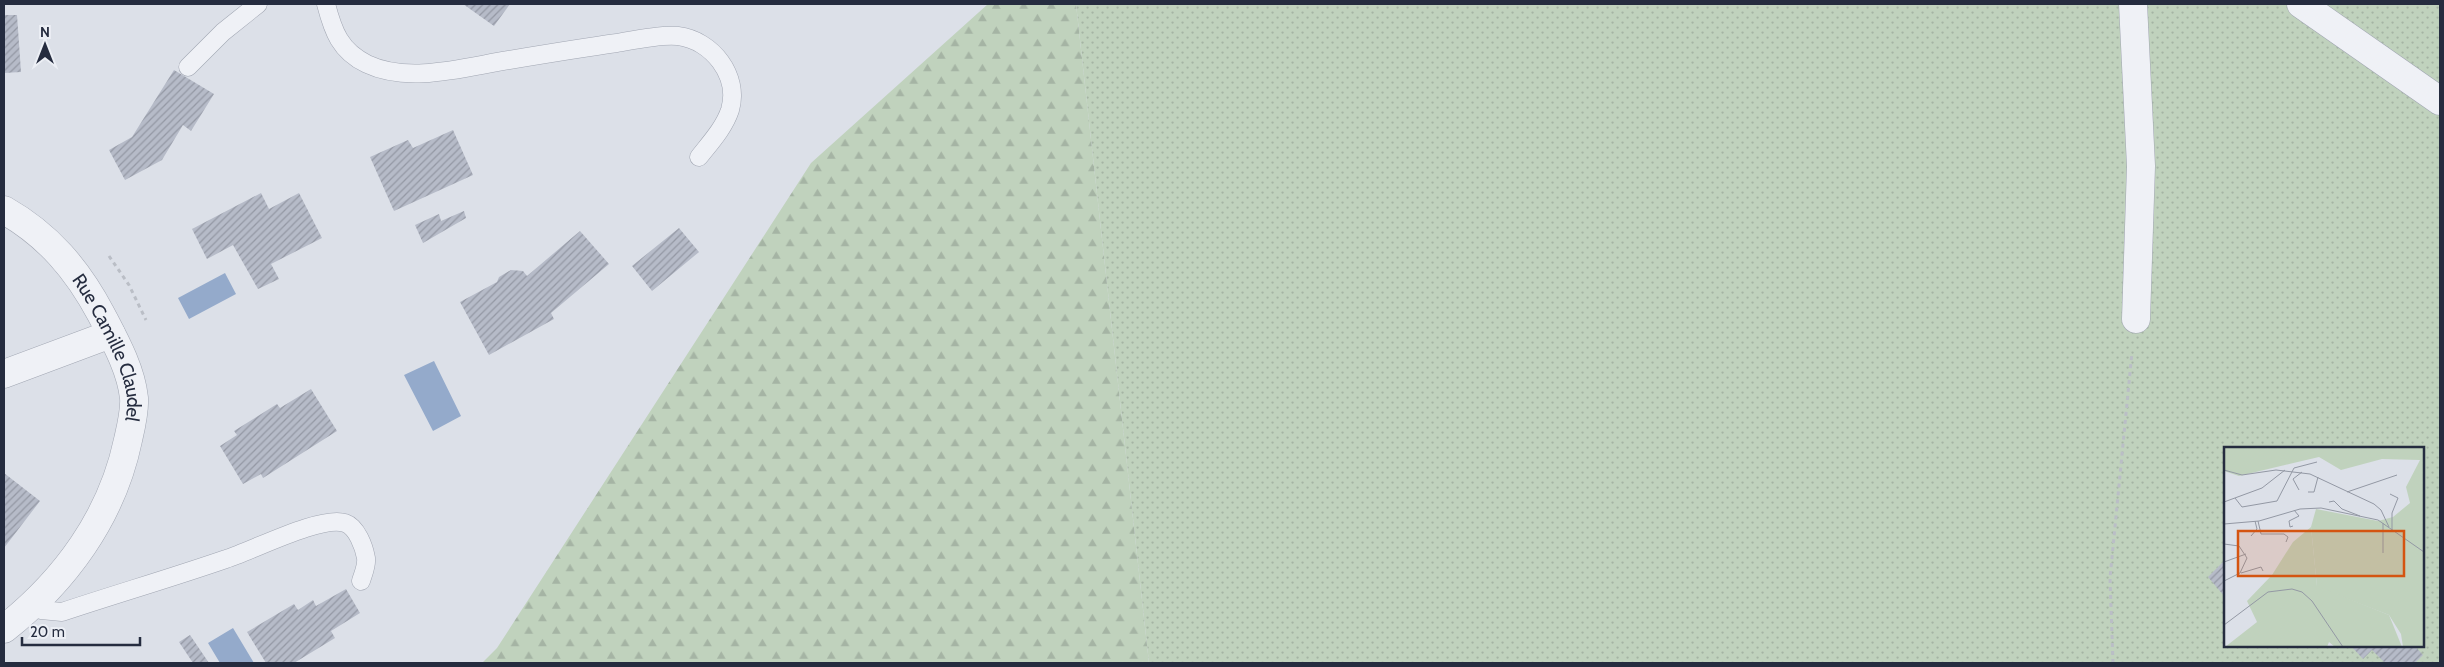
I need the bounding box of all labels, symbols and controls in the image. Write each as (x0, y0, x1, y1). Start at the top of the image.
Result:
north arrow (20, 20, 70, 70)
text: N (40, 23, 50, 41)
street label: Rue Camille Claudel (68, 269, 146, 424)
inset map (2224, 447, 2424, 647)
scale bar (22, 614, 140, 646)
text: 20 m (30, 623, 65, 641)

